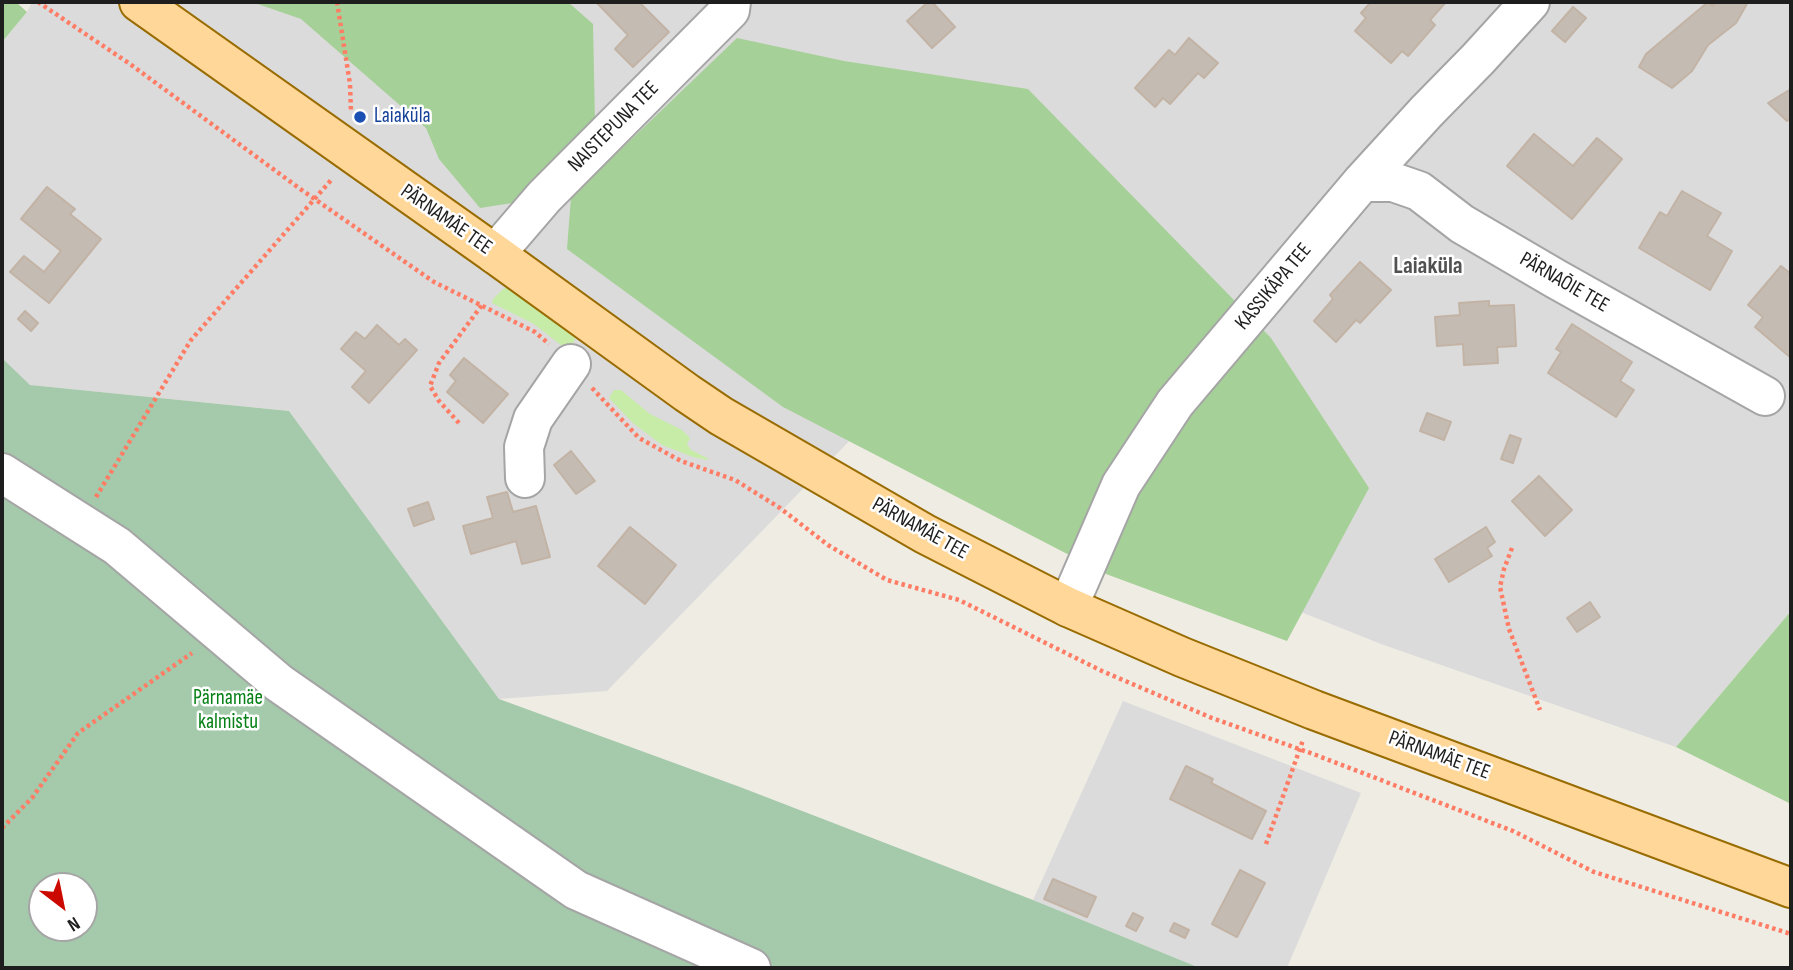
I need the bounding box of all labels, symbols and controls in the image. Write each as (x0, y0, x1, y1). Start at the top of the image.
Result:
street label: NAISTEPUNA TEE (563, 76, 665, 178)
place label: Laiaküla (374, 104, 431, 130)
marker: Laiaküla (352, 109, 368, 125)
street label: PÄRNAMÄE TEE (395, 179, 497, 261)
street label: KASSIKÄPA TEE (1230, 238, 1318, 336)
street label: PÄRNAÕIE TEE (1515, 247, 1613, 319)
district label: Laiaküla (1393, 253, 1463, 281)
street label: PÄRNAMÄE TEE (868, 492, 972, 566)
park label: Pärnamäe kalmistu (193, 686, 263, 736)
street label: PÄRNAMÄE TEE (1385, 726, 1493, 786)
north arrow (28, 872, 98, 942)
text: N (63, 911, 84, 936)

